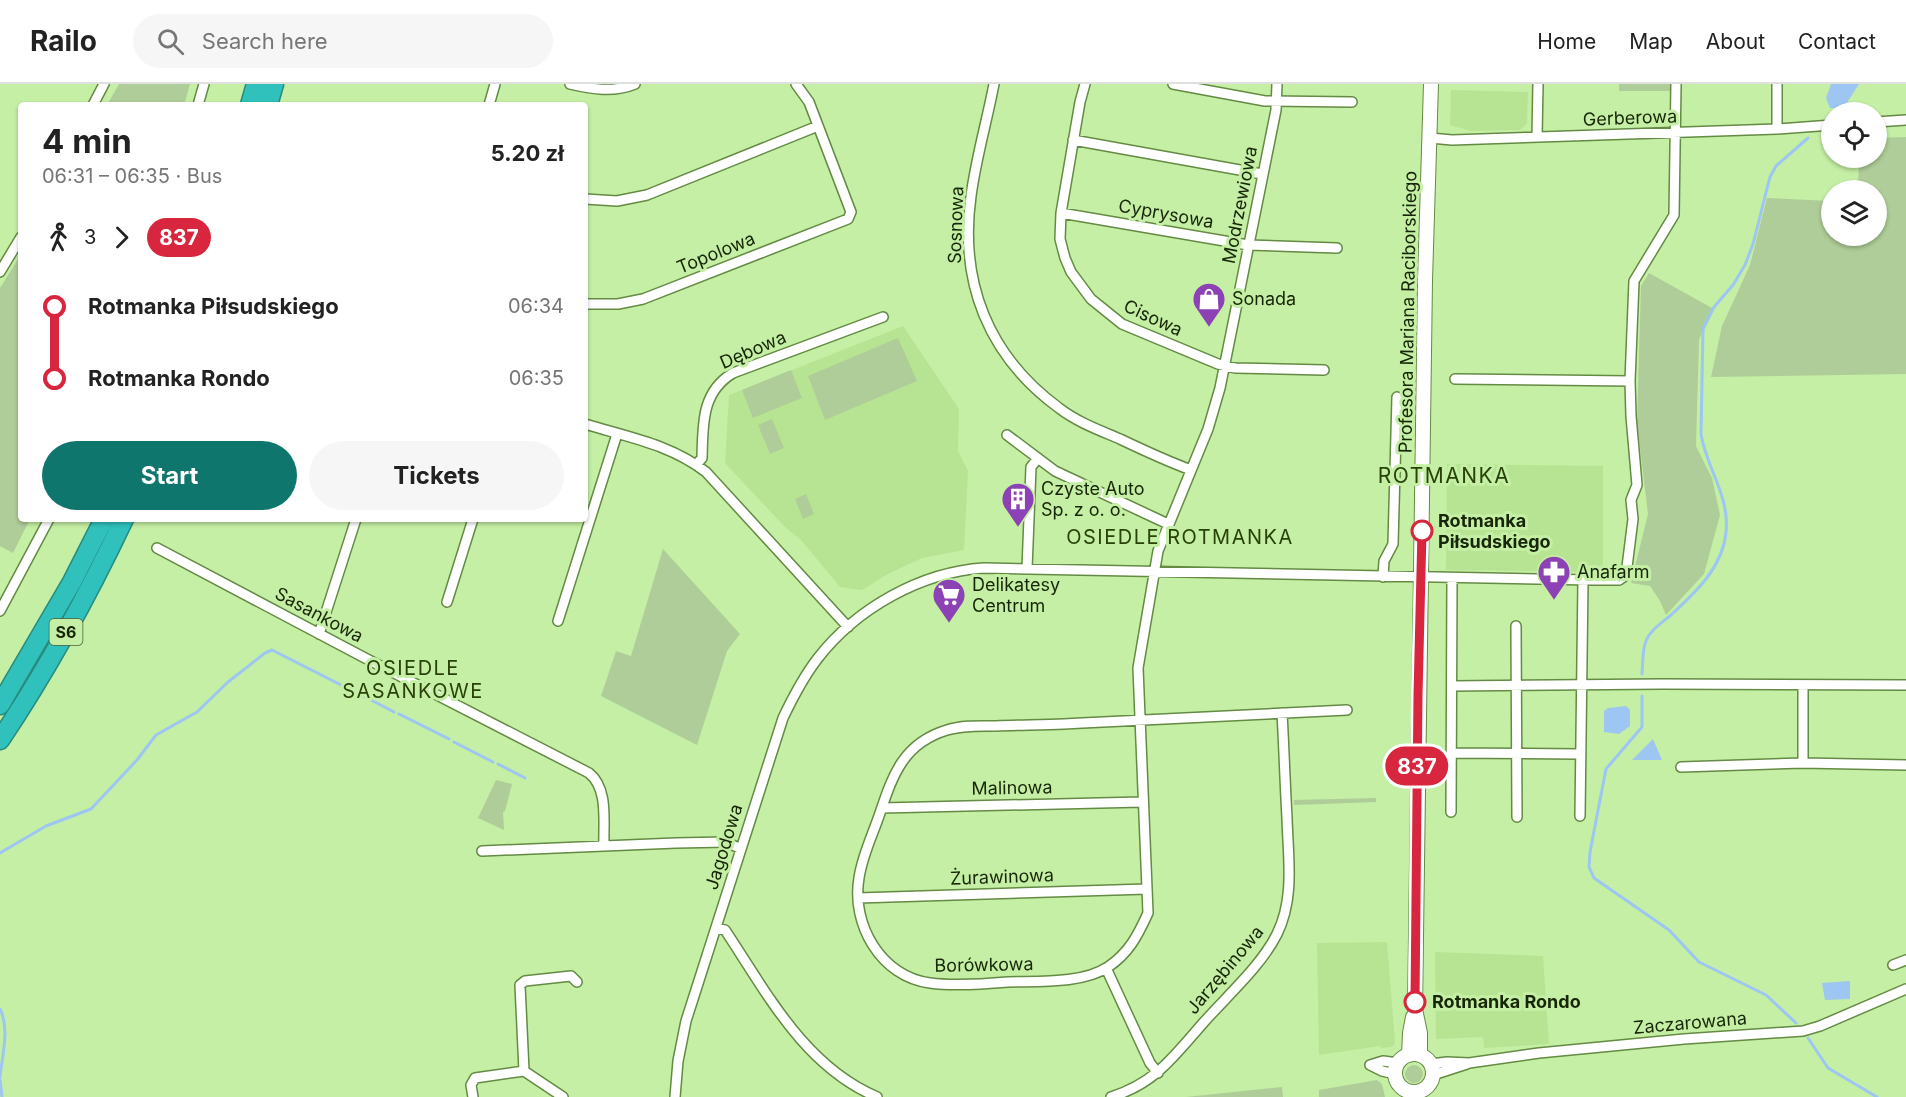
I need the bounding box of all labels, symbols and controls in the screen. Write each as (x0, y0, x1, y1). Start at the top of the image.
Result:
search box (133, 14, 553, 68)
text: Railo (30, 24, 97, 58)
icon: search (154, 25, 187, 58)
text: Search here (202, 28, 328, 54)
text: Home (1537, 29, 1596, 54)
text: Map (1629, 29, 1673, 54)
text: About (1706, 29, 1765, 54)
text: Contact (1798, 29, 1876, 54)
map controls (1821, 102, 1887, 246)
button: locate (1821, 102, 1887, 168)
street label: Gerberowa (1583, 105, 1677, 130)
text: 4 min (42, 121, 132, 161)
text: 5.20 zł (491, 140, 564, 166)
street label: Modrzewiowa (1218, 144, 1261, 265)
text: 06:31 – 06:35 · Bus (42, 164, 222, 188)
street label: Profesora Mariana Raciborskiego (1395, 171, 1420, 453)
button: layers (1821, 180, 1887, 246)
street label: Sosnowa (944, 186, 967, 264)
street label: Cyprysowa (1117, 195, 1215, 232)
icon: walk (42, 221, 75, 254)
icon: forward (105, 221, 138, 254)
text: 3 (84, 225, 96, 249)
text: 837 (159, 225, 199, 250)
street label: Topolowa (674, 227, 758, 278)
shop icon: Sonada (1191, 281, 1227, 328)
place label: Sonada (1232, 288, 1296, 309)
text: Rotmanka Piłsudskiego (88, 293, 339, 319)
text: 06:34 (508, 294, 564, 318)
street label: Cisowa (1121, 295, 1186, 340)
street label: Dębowa (717, 326, 789, 373)
text: Rotmanka Rondo (88, 365, 270, 391)
text: 06:35 (509, 366, 564, 390)
button: Start (42, 441, 297, 510)
button: Tickets (309, 441, 564, 510)
district label: ROTMANKA (1378, 463, 1510, 488)
place label: Czyste Auto Sp. z o. o. (1041, 478, 1145, 520)
building icon: Czyste Auto Sp. z o. o. (1000, 481, 1036, 528)
place label: Rotmanka Piłsudskiego (1438, 510, 1551, 552)
marker: Rotmanka Piłsudskiego (1411, 520, 1433, 542)
district label: OSIEDLE ROTMANKA (1066, 525, 1294, 549)
pharmacy icon: Anafarm (1536, 554, 1572, 601)
place label: Anafarm (1577, 561, 1649, 582)
place label: Delikatesy Centrum (972, 574, 1060, 616)
supermarket icon: Delikatesy Centrum (931, 577, 967, 624)
street label: Sasankowa (272, 583, 367, 647)
road number: S6 (50, 619, 82, 645)
district label: OSIEDLE SASANKOWE (342, 656, 484, 703)
line badge: 837 (1382, 746, 1452, 786)
text: 837 (1397, 754, 1437, 779)
street label: Malinowa (971, 776, 1053, 799)
street label: Jagodowa (701, 801, 747, 892)
street label: Żurawinowa (950, 863, 1054, 889)
street label: Jarzębinowa (1182, 921, 1268, 1018)
street label: Borówkowa (934, 953, 1034, 976)
marker: Rotmanka Rondo (1404, 991, 1426, 1013)
place label: Rotmanka Rondo (1432, 991, 1581, 1012)
street label: Zaczarowana (1632, 1007, 1748, 1038)

